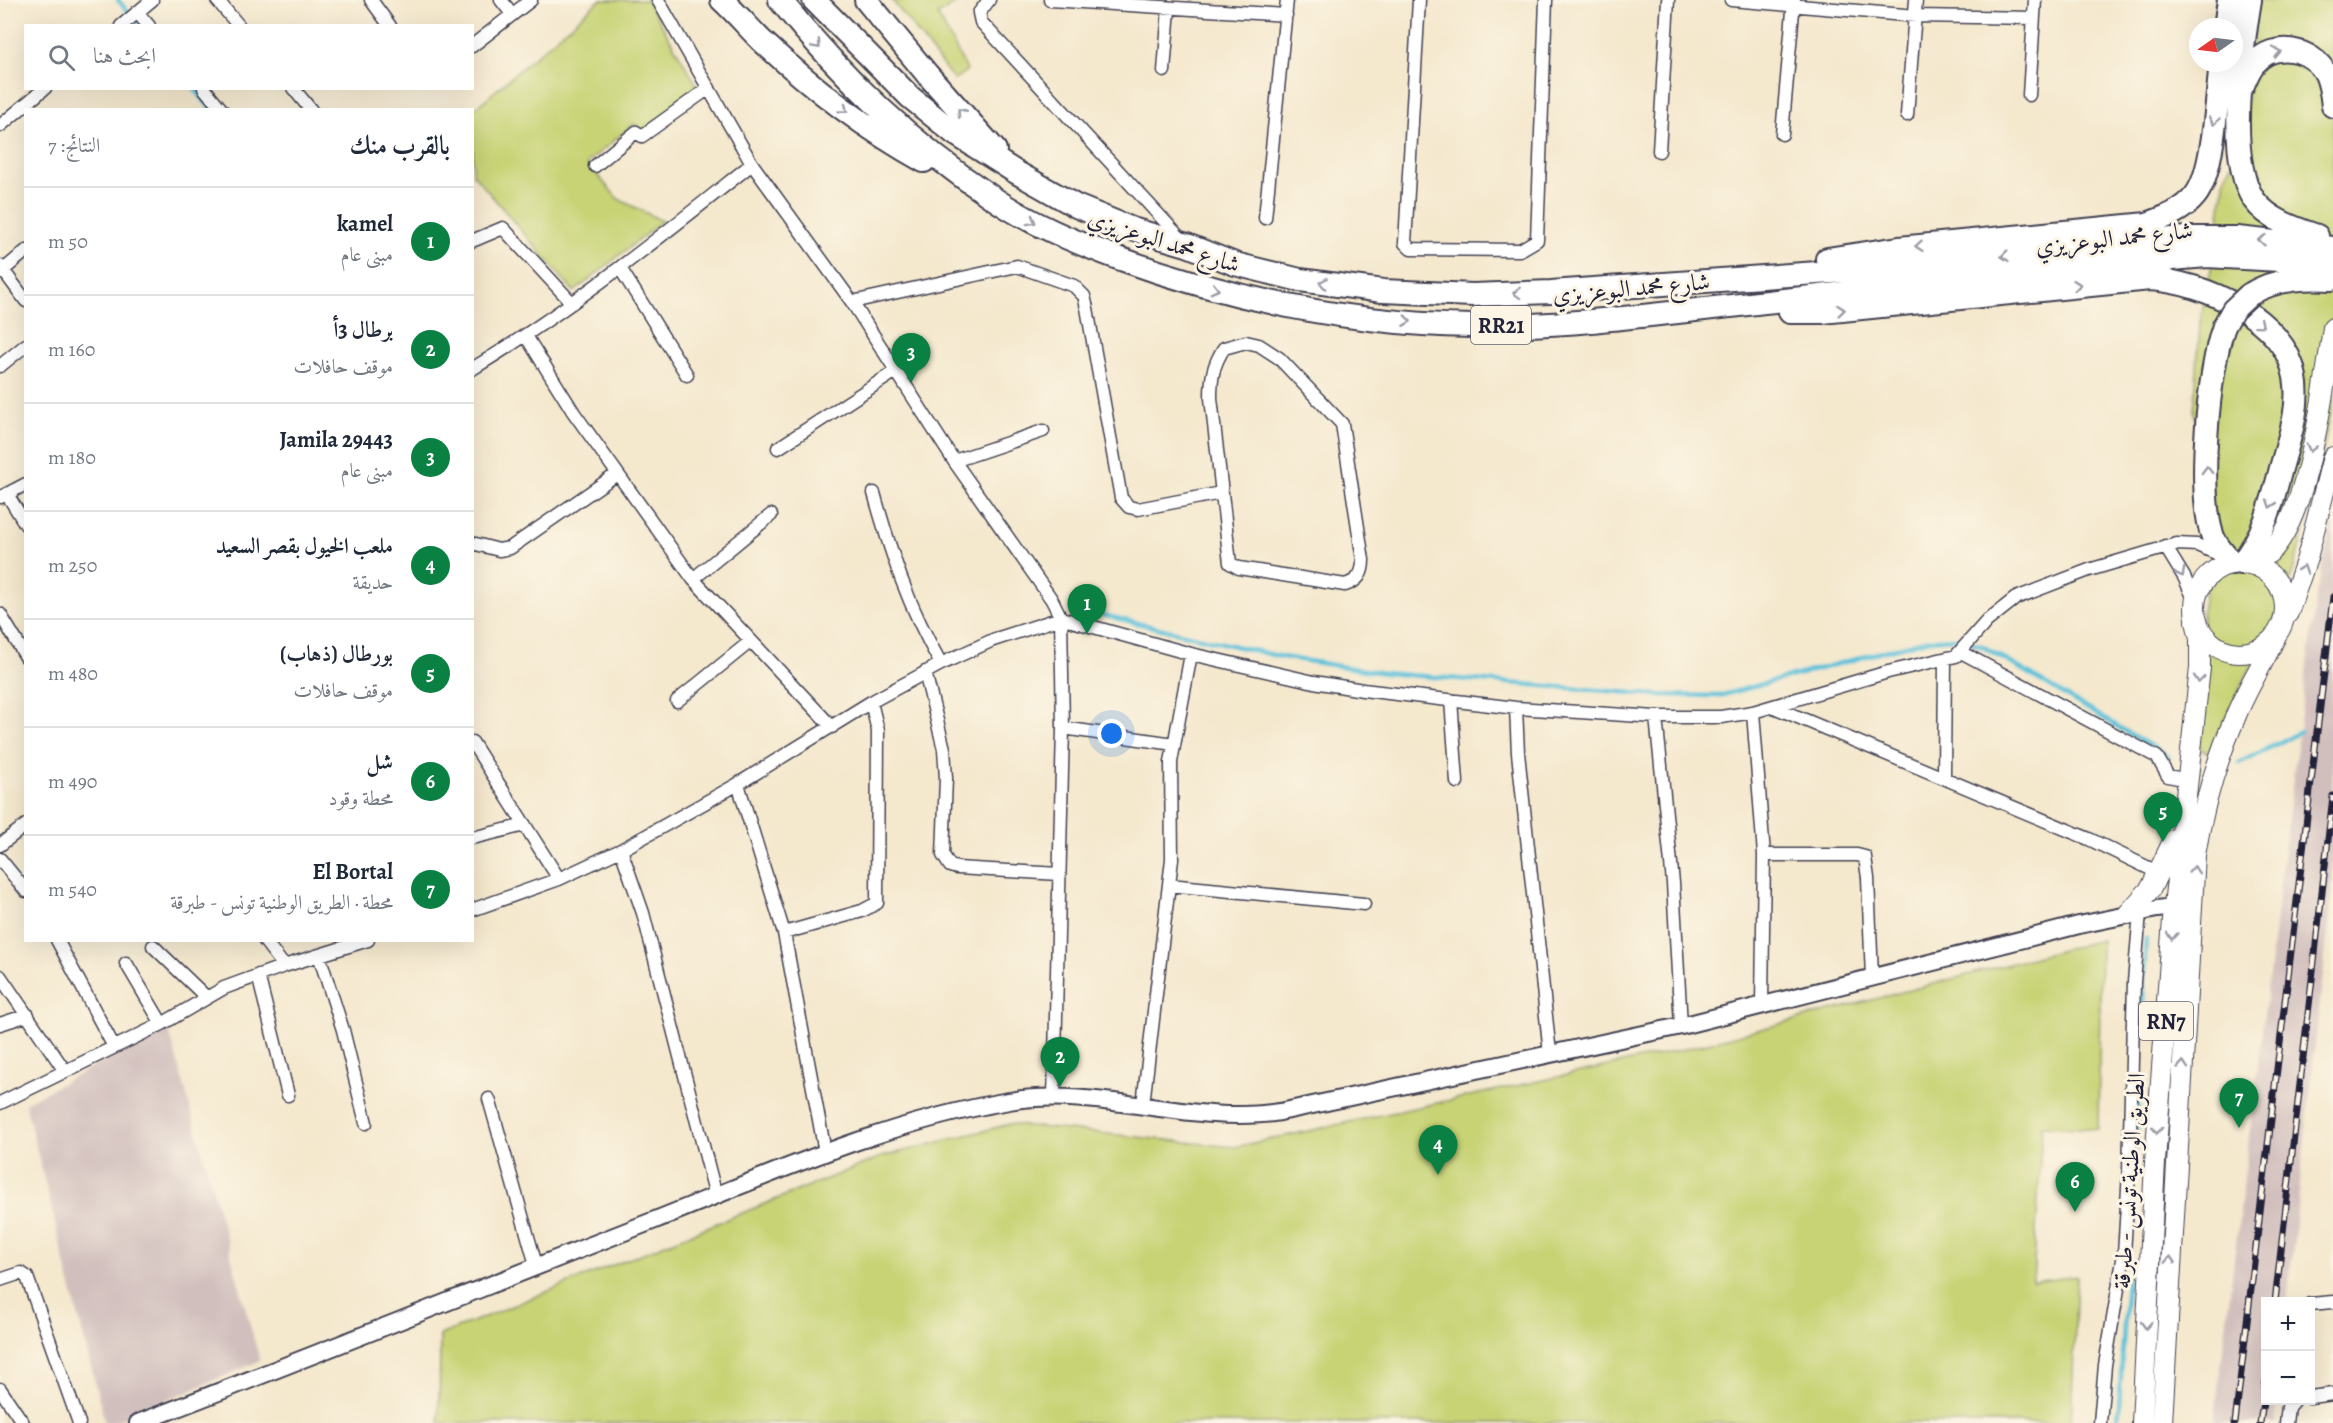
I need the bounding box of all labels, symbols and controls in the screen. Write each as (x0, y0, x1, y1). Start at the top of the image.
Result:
north arrow (2189, 18, 2243, 72)
search box (24, 24, 474, 90)
one-way arrow (810, 39, 821, 49)
icon: search (45, 41, 78, 74)
text: ابحث هنا (93, 41, 156, 71)
one-way arrow (2272, 46, 2282, 59)
one-way arrow (838, 101, 849, 112)
one-way arrow (957, 108, 968, 118)
one-way arrow (2208, 117, 2220, 126)
text: بالقرب منك (349, 128, 450, 163)
text: النتائج: 7 (48, 132, 100, 159)
street label: شارع محمد البوعزيزي (1083, 201, 1244, 284)
text: kamel (337, 209, 393, 239)
one-way arrow (1026, 213, 1037, 225)
street label: شارع محمد البوعزيزي (2034, 214, 2195, 266)
text: 50 m (48, 228, 88, 255)
text: 1 (427, 228, 434, 255)
one-way arrow (2257, 234, 2266, 247)
one-way arrow (1915, 239, 1924, 252)
text: مبنى عام (340, 241, 393, 268)
one-way arrow (2000, 249, 2009, 261)
street label: شارع محمد البوعزيزي (1551, 265, 1712, 315)
one-way arrow (1318, 277, 1328, 290)
one-way arrow (2072, 279, 2081, 292)
one-way arrow (1209, 282, 1220, 294)
one-way arrow (1513, 287, 1522, 300)
one-way arrow (1836, 304, 1846, 317)
road number: RR21 (1471, 306, 1531, 344)
text: برطال 3أ (333, 315, 393, 345)
one-way arrow (1402, 315, 1411, 327)
one-way arrow (2253, 317, 2264, 328)
pin: 3 (892, 334, 930, 383)
text: 160 m (48, 336, 95, 363)
text: 2 (426, 336, 435, 363)
text: موقف حافلات (293, 353, 393, 380)
text: Jamila 29443 (279, 425, 393, 455)
one-way arrow (2306, 443, 2319, 453)
text: 180 m (48, 444, 96, 471)
text: 3 (426, 444, 435, 471)
text: مبنى عام (340, 457, 393, 484)
one-way arrow (2201, 465, 2213, 474)
one-way arrow (2265, 498, 2278, 509)
text: ملعب الخيول بقصر السعيد (215, 531, 393, 561)
text: 250 m (48, 552, 97, 579)
text: 4 (426, 552, 435, 579)
one-way arrow (2296, 564, 2308, 575)
one-way arrow (2174, 566, 2185, 577)
text: حديقة (353, 569, 393, 596)
pin: 1 (1068, 584, 1106, 634)
text: بورطال (ذهاب) (280, 639, 393, 669)
text: 480 m (48, 660, 98, 687)
text: 5 (426, 660, 435, 687)
one-way arrow (2193, 675, 2206, 684)
text: موقف حافلات (293, 677, 393, 704)
your location (1097, 719, 1126, 748)
text: شل (366, 747, 393, 777)
text: 490 m (48, 768, 97, 795)
text: 6 (426, 768, 435, 795)
text: محطة وقود (329, 785, 393, 812)
pin: 5 (2144, 792, 2182, 842)
text: El Bortal (312, 857, 393, 887)
one-way arrow (2187, 866, 2200, 875)
text: 540 m (48, 876, 97, 903)
text: 7 (426, 876, 435, 903)
text: محطة · الطريق الوطنية تونس - طبرقة (170, 889, 393, 916)
one-way arrow (2165, 931, 2178, 940)
road number: RN7 (2139, 1002, 2193, 1040)
pin: 2 (1040, 1038, 1080, 1087)
one-way arrow (2176, 1061, 2189, 1070)
street label: الطريق الوطنية تونس - طبرقة (2105, 1072, 2153, 1290)
pin: 7 (2220, 1078, 2258, 1128)
pin: 4 (1418, 1126, 1458, 1175)
one-way arrow (2151, 1126, 2164, 1135)
pin: 6 (2056, 1162, 2094, 1212)
one-way arrow (2164, 1255, 2177, 1264)
map controls (2261, 1297, 2315, 1405)
button: + (2261, 1297, 2315, 1351)
one-way arrow (2140, 1320, 2153, 1329)
button: − (2261, 1351, 2315, 1405)

